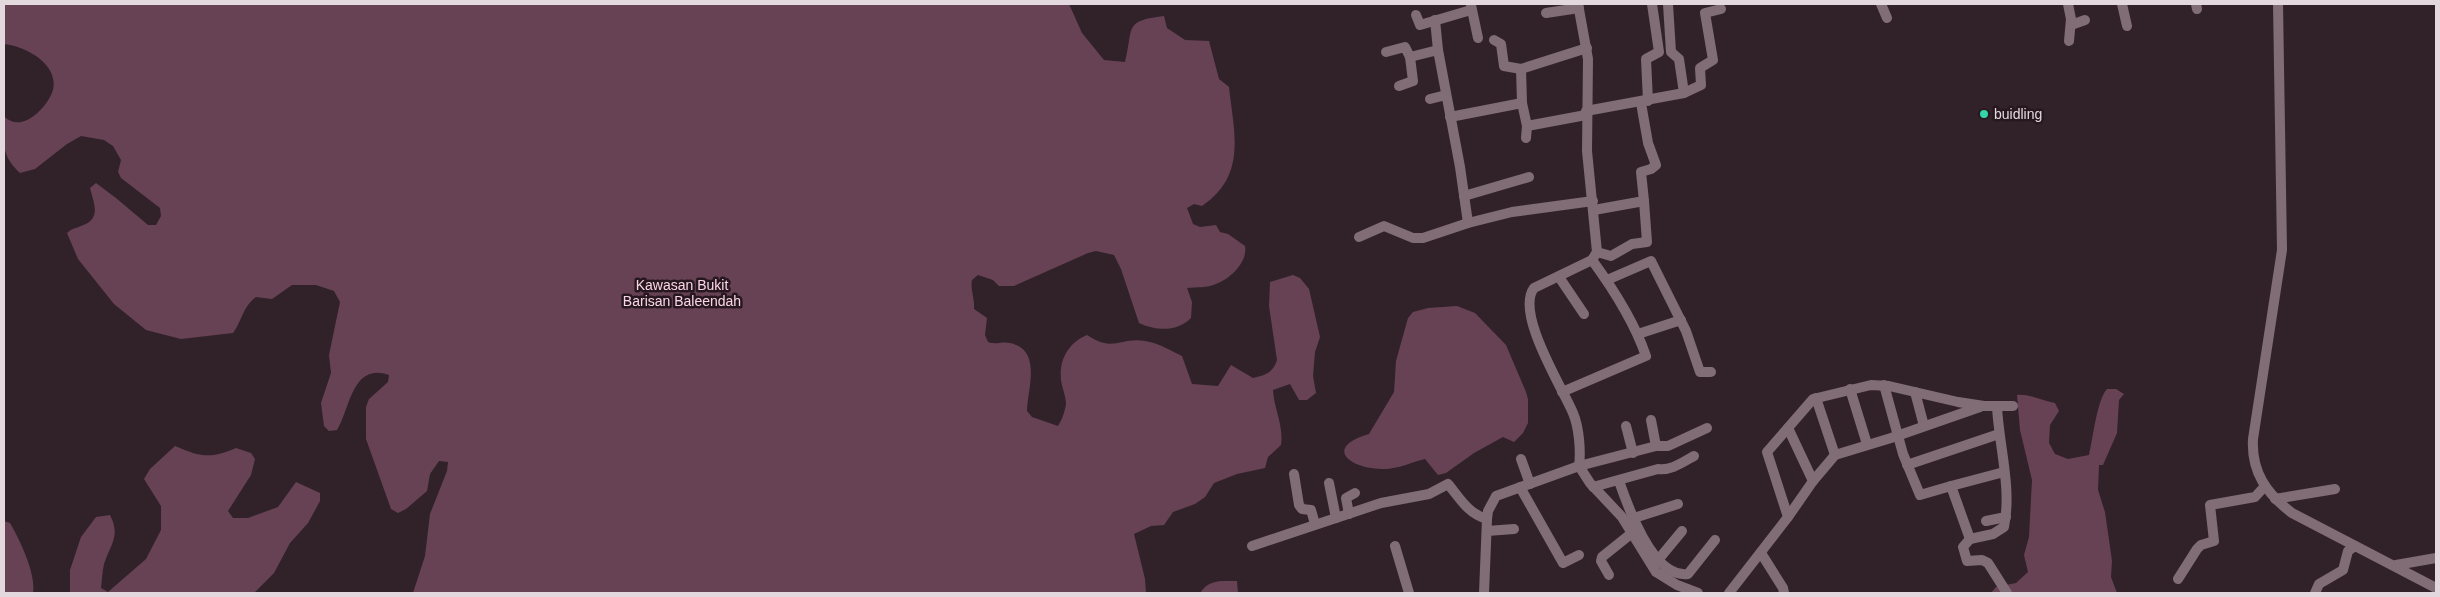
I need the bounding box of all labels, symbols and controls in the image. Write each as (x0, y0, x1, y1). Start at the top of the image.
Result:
place label: buidling (1994, 106, 2042, 122)
marker: buidling (1978, 108, 1990, 120)
park label: Kawasan Bukit Barisan Baleendah (623, 277, 741, 309)

